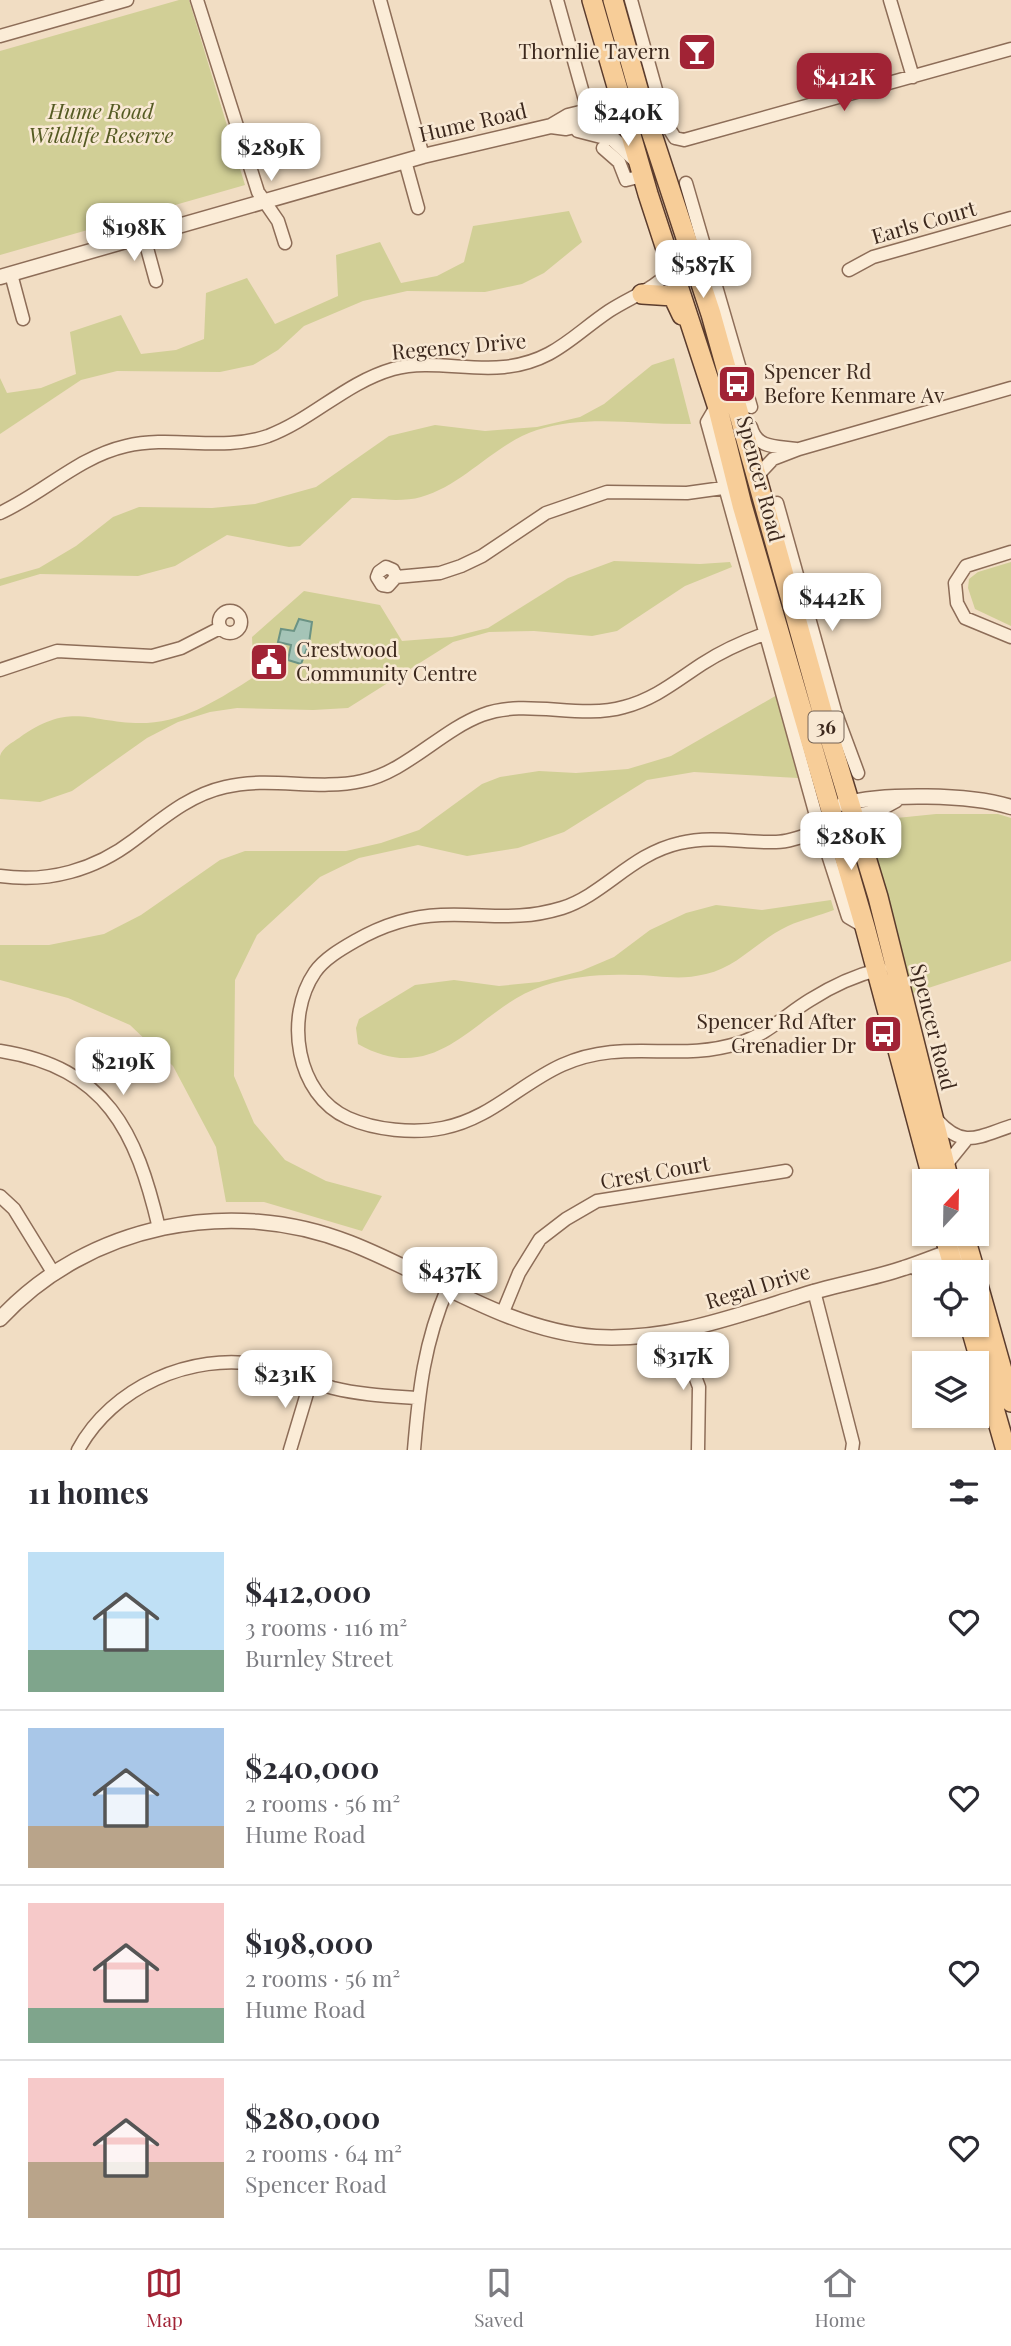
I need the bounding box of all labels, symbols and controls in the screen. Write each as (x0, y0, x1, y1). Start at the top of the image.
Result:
bar icon: Thornlie Tavern (676, 31, 718, 73)
place label: Thornlie Tavern (518, 36, 670, 64)
pin: $412K (795, 54, 893, 113)
text: $412K (813, 60, 875, 91)
pin: $240K (579, 88, 677, 148)
street label: Hume Road (416, 95, 529, 147)
text: $240K (594, 95, 662, 126)
park label: Hume Road Wildlife Reserve (28, 96, 174, 148)
pin: $289K (222, 124, 320, 183)
text: $289K (237, 130, 305, 161)
street label: Earls Court (868, 193, 980, 249)
pin: $198K (85, 204, 183, 263)
text: $198K (102, 210, 166, 241)
pin: $587K (654, 240, 752, 300)
text: $587K (671, 247, 735, 278)
street label: Regency Drive (390, 325, 527, 365)
place label: Spencer Rd Before Kenmare Av (764, 356, 945, 408)
bus stop icon: Spencer Rd Before Kenmare Av (716, 363, 758, 405)
street label: Spencer Road (732, 412, 792, 545)
pin: $442K (783, 574, 881, 633)
text: $442K (799, 580, 865, 611)
place label: Crestwood Community Centre (296, 634, 477, 686)
public building icon: Crestwood Community Centre (248, 641, 290, 683)
road number: 36 (808, 712, 844, 742)
pin: $280K (802, 812, 900, 872)
text: $280K (816, 819, 886, 850)
street label: Spencer Road (906, 960, 964, 1093)
place label: Spencer Rd After Grenadier Dr (696, 1006, 857, 1058)
bus stop icon: Spencer Rd After Grenadier Dr (862, 1013, 904, 1055)
pin: $219K (74, 1038, 172, 1097)
text: $219K (91, 1044, 155, 1075)
street label: Crest Court (598, 1148, 712, 1194)
north arrow (912, 1169, 989, 1246)
map controls (912, 1169, 989, 1428)
pin: $437K (401, 1248, 499, 1307)
text: $437K (418, 1254, 482, 1285)
street label: Regal Drive (702, 1256, 813, 1314)
button: locate (912, 1260, 989, 1337)
pin: $317K (634, 1332, 732, 1392)
text: $317K (653, 1339, 713, 1370)
pin: $231K (236, 1350, 334, 1410)
button: layers (912, 1351, 989, 1428)
text: $231K (254, 1357, 316, 1388)
text: 11 homes (28, 1472, 149, 1512)
icon: filters (945, 1473, 983, 1511)
text: $412,000 (245, 1571, 371, 1611)
icon: home (84, 1580, 168, 1664)
icon: heart (945, 1603, 983, 1641)
text: 3 rooms · 116 m² (245, 1611, 407, 1642)
text: Burnley Street (245, 1642, 393, 1673)
text: $240,000 (245, 1747, 379, 1787)
icon: home (84, 1756, 168, 1840)
icon: heart (945, 1779, 983, 1817)
text: 2 rooms · 56 m² (245, 1787, 400, 1818)
text: Hume Road (245, 1818, 366, 1849)
text: $198,000 (245, 1922, 373, 1962)
icon: home (84, 1931, 168, 2015)
icon: heart (945, 1954, 983, 1992)
text: 2 rooms · 56 m² (245, 1962, 400, 1993)
text: Hume Road (245, 1993, 366, 2024)
text: $280,000 (245, 2097, 380, 2137)
icon: home (84, 2106, 168, 2190)
icon: heart (945, 2129, 983, 2167)
text: 2 rooms · 64 m² (245, 2137, 402, 2168)
text: Spencer Road (245, 2168, 387, 2199)
tab: Map (145, 2264, 183, 2332)
tab: Saved (474, 2264, 524, 2332)
tab: Home (815, 2264, 866, 2332)

